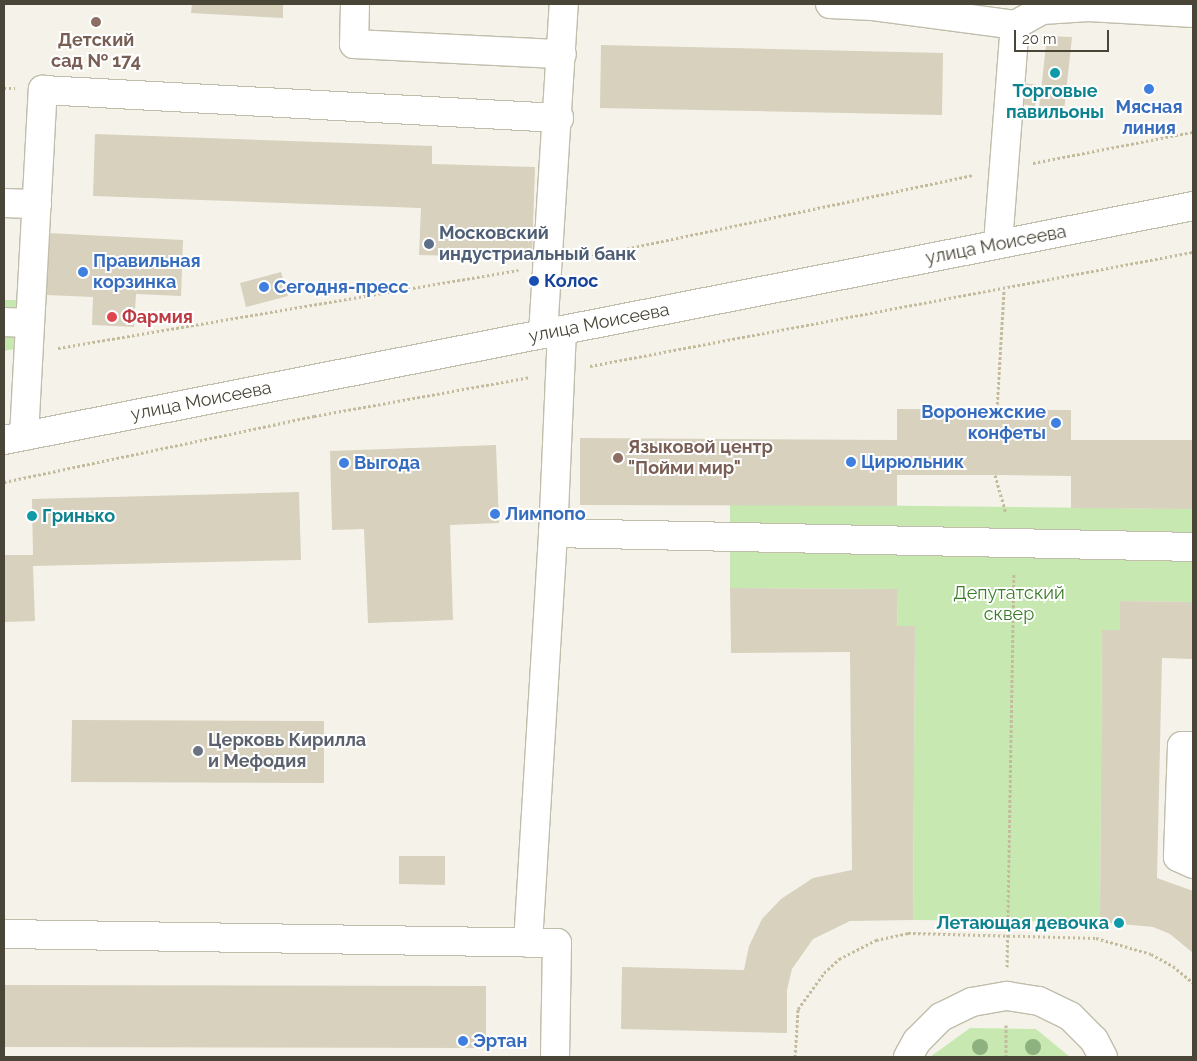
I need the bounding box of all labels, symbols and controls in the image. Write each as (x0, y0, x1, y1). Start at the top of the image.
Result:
marker: Детский сад № 174 (90, 16, 102, 28)
scale bar (1017, 20, 1112, 52)
place label: Детский сад № 174 (51, 30, 141, 72)
text: 20 m (1022, 30, 1057, 48)
marker: Торговые павильоны (1049, 67, 1061, 79)
place label: Торговые павильоны (1006, 81, 1104, 124)
marker: Мясная линия (1143, 83, 1155, 95)
place label: Мясная линия (1115, 97, 1183, 140)
street label: улица Моисеева (924, 221, 1068, 269)
place label: Московский индустриальный банк (439, 223, 636, 266)
marker: Московский индустриальный банк (423, 238, 435, 250)
place label: Правильная корзинка (93, 251, 201, 294)
marker: Правильная корзинка (77, 266, 89, 278)
place label: Колос (544, 270, 598, 292)
marker: Колос (528, 275, 540, 287)
place label: Сегодня-пресс (274, 276, 409, 298)
marker: Сегодня-пресс (258, 281, 270, 293)
street label: улица Моисеева (527, 299, 671, 347)
place label: Фармия (122, 306, 193, 328)
marker: Фармия (106, 311, 118, 323)
street label: улица Моисеева (129, 377, 273, 425)
place label: Воронежские конфеты (921, 402, 1046, 444)
marker: Воронежские конфеты (1050, 417, 1062, 429)
place label: Языковой центр "Пойми мир" (628, 437, 773, 479)
place label: Цирюльник (861, 451, 964, 473)
place label: Выгода (354, 452, 420, 474)
marker: Языковой центр "Пойми мир" (612, 452, 624, 464)
marker: Цирюльник (845, 456, 857, 468)
marker: Выгода (338, 457, 350, 469)
place label: Лимпопо (505, 503, 586, 525)
place label: Гринько (42, 505, 115, 527)
marker: Лимпопо (489, 508, 501, 520)
marker: Гринько (26, 510, 38, 522)
park label: Депутатский сквер (953, 583, 1065, 626)
place label: Церковь Кирилла и Мефодия (208, 730, 366, 772)
marker: Церковь Кирилла и Мефодия (192, 745, 204, 757)
place label: Летающая девочка (936, 912, 1109, 934)
marker: Летающая девочка (1113, 917, 1125, 929)
place label: Эртан (473, 1030, 527, 1052)
marker: Эртан (457, 1035, 469, 1047)

